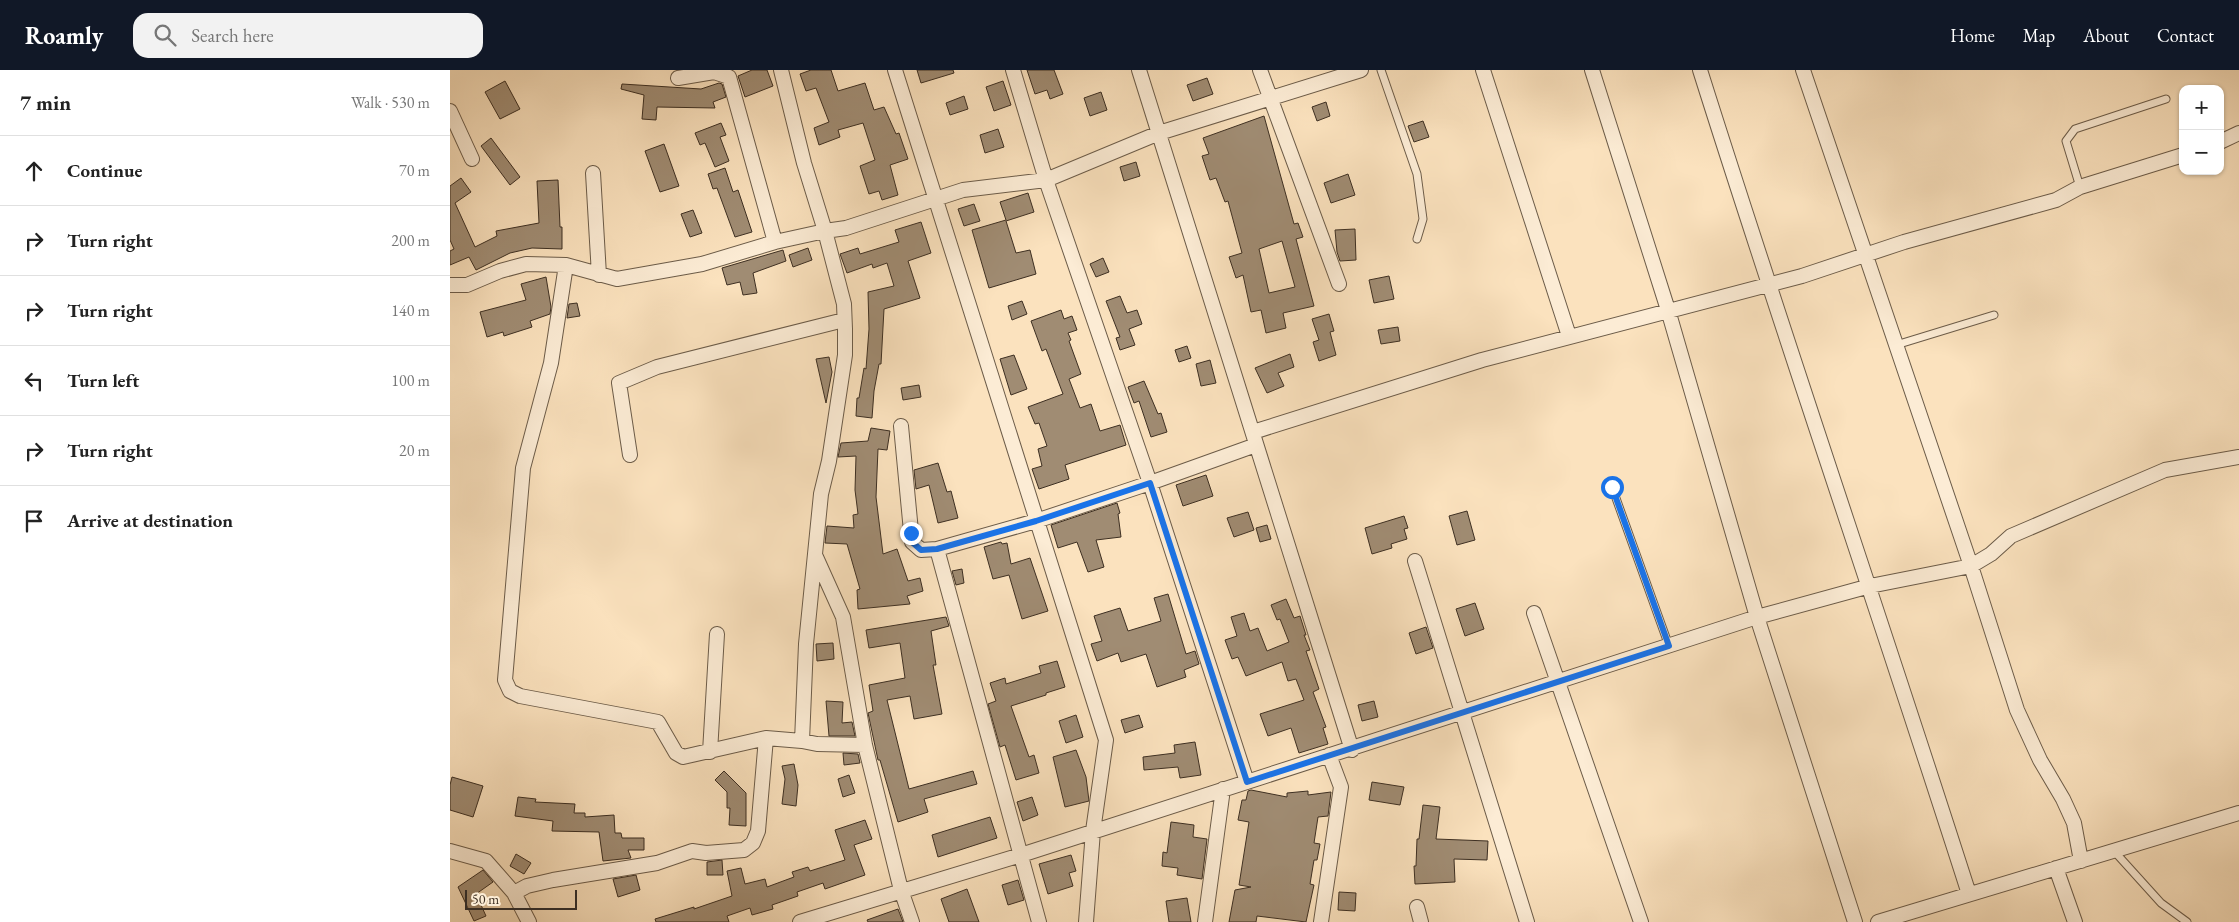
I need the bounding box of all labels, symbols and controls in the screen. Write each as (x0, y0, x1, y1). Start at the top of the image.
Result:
search box (133, 13, 483, 58)
text: Roamly (25, 20, 103, 51)
icon: search (151, 21, 179, 49)
text: Search here (191, 23, 274, 48)
text: Home (1950, 24, 1995, 47)
text: Map (2023, 24, 2055, 47)
text: About (2083, 24, 2129, 47)
text: Contact (2157, 24, 2214, 47)
map controls (2179, 85, 2224, 175)
button: + (2179, 85, 2224, 130)
text: 7 min (20, 89, 71, 116)
text: Walk · 530 m (351, 92, 430, 113)
button: − (2179, 130, 2224, 175)
icon: ahead (20, 157, 48, 185)
text: Continue (67, 158, 142, 183)
text: 70 m (399, 160, 430, 181)
icon: right (20, 227, 48, 255)
text: Turn right (67, 228, 153, 253)
text: 200 m (391, 230, 430, 251)
icon: right (20, 297, 48, 325)
text: Turn right (67, 298, 153, 323)
text: 140 m (391, 300, 430, 321)
icon: left (20, 367, 48, 395)
text: Turn left (67, 368, 139, 393)
text: 100 m (391, 370, 430, 391)
icon: right (20, 437, 48, 465)
text: Turn right (67, 438, 153, 463)
text: 20 m (399, 440, 430, 461)
route start (1601, 476, 1624, 499)
icon: arrive (20, 507, 48, 535)
text: Arrive at destination (67, 508, 233, 533)
route end (900, 522, 923, 545)
scale bar (465, 887, 578, 910)
text: 50 m (472, 890, 499, 908)

